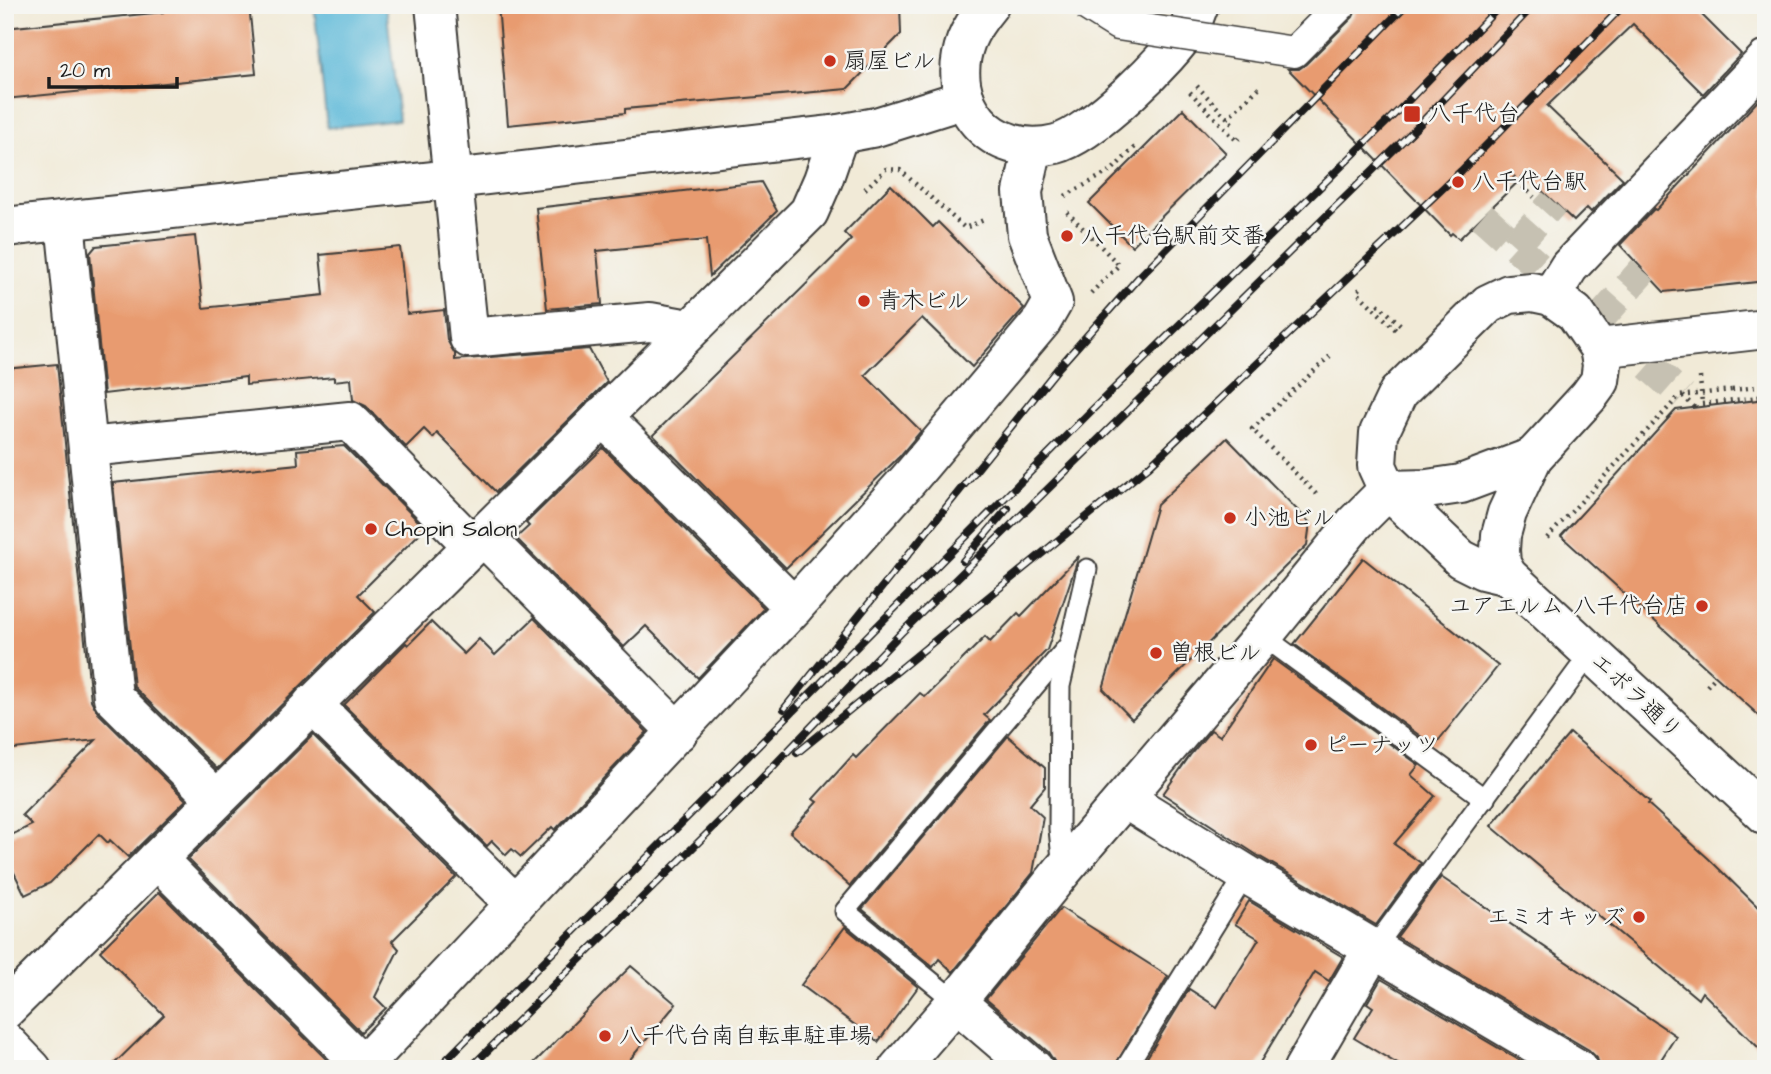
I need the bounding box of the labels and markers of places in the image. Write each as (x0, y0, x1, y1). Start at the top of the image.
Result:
place label: 扇屋ビル (844, 45, 936, 77)
marker: 扇屋ビル (822, 53, 838, 69)
place label: 八千代台 (1428, 98, 1520, 130)
marker: 八千代台 (1402, 104, 1422, 124)
place label: 八千代台駅 (1472, 166, 1587, 198)
marker: 八千代台駅 (1450, 174, 1466, 190)
place label: 八千代台駅前交番 (1081, 220, 1265, 252)
marker: 八千代台駅前交番 (1059, 228, 1075, 244)
place label: 青木ビル (878, 285, 970, 317)
marker: 青木ビル (856, 293, 872, 309)
place label: 小池ビル (1244, 502, 1336, 534)
marker: 小池ビル (1222, 510, 1238, 526)
place label: Chopin Salon (385, 513, 517, 545)
marker: Chopin Salon (363, 521, 379, 537)
place label: ユアエルム 八千代台店 (1449, 590, 1688, 622)
marker: ユアエルム 八千代台店 (1694, 598, 1710, 614)
place label: 曽根ビル (1170, 637, 1262, 669)
marker: 曽根ビル (1148, 645, 1164, 661)
place label: ピーナッツ (1325, 729, 1439, 761)
marker: ピーナッツ (1303, 737, 1319, 753)
place label: エミオキッズ (1487, 901, 1625, 933)
marker: エミオキッズ (1631, 909, 1647, 925)
place label: 八千代台南自転車駐車場 (619, 1020, 872, 1052)
marker: 八千代台南自転車駐車場 (597, 1028, 613, 1044)

